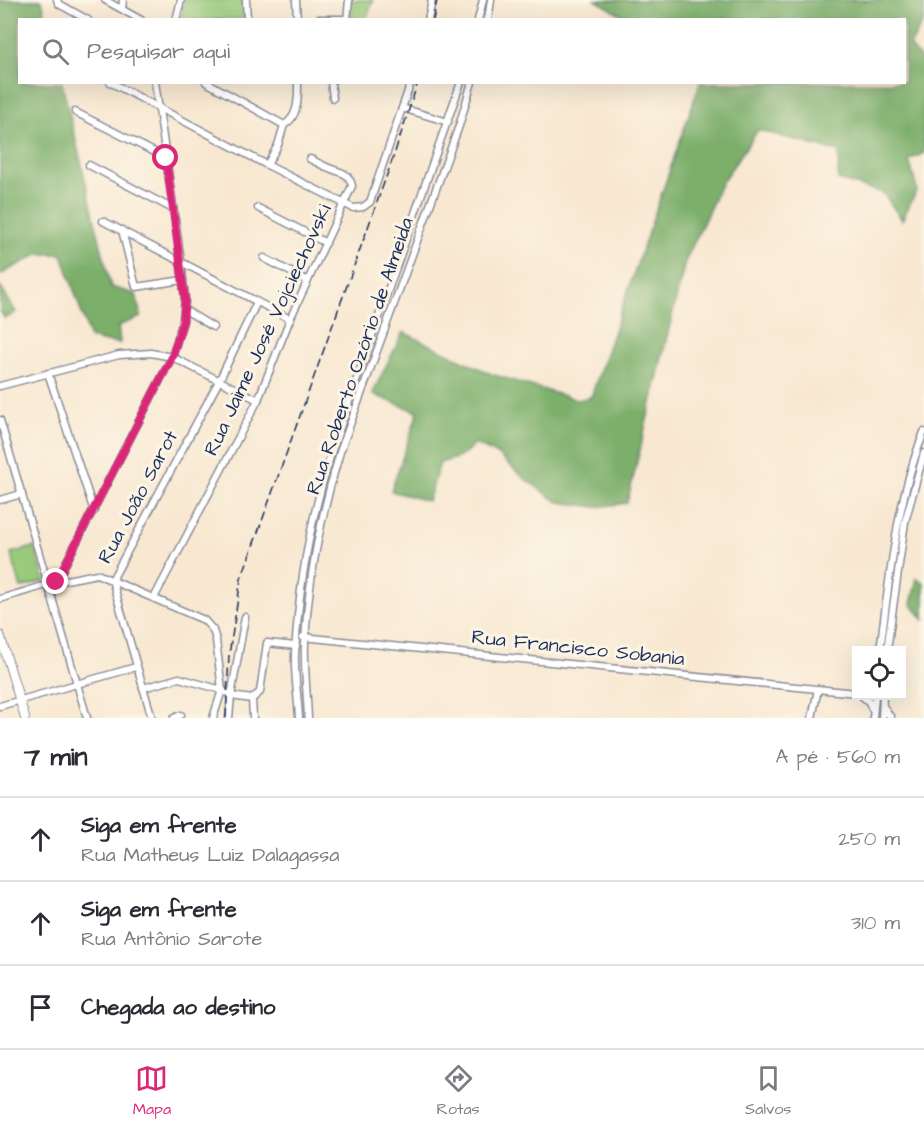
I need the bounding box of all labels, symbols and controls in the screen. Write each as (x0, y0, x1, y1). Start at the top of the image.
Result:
search box (18, 18, 906, 84)
icon: search (39, 35, 72, 68)
text: Pesquisar aqui (87, 36, 230, 67)
route start (152, 144, 178, 170)
street label: Rua Jaime José Vojciechovski (197, 200, 339, 460)
street label: Rua Roberto Ozório de Almeida (299, 214, 421, 498)
street label: Rua João Sarot (91, 425, 185, 569)
route end (42, 568, 68, 594)
street label: Rua Francisco Sobania (470, 623, 686, 673)
map controls (852, 646, 906, 700)
button: locate (852, 646, 906, 700)
text: 7 min (24, 739, 88, 775)
text: A pé · 560 m (776, 743, 900, 771)
text: Siga em frente (81, 810, 237, 841)
icon: ahead (24, 823, 57, 856)
text: 250 m (838, 825, 900, 853)
text: Rua Matheus Luiz Dalagassa (81, 841, 339, 869)
text: Siga em frente (81, 894, 237, 925)
icon: ahead (24, 907, 57, 940)
text: 310 m (851, 909, 900, 937)
text: Rua Antônio Sarote (81, 925, 262, 953)
icon: arrive (24, 991, 57, 1024)
text: Chegada ao destino (81, 992, 275, 1023)
tab: Mapa (133, 1062, 171, 1120)
tab: Rotas (437, 1062, 480, 1120)
tab: Salvos (745, 1062, 791, 1120)

